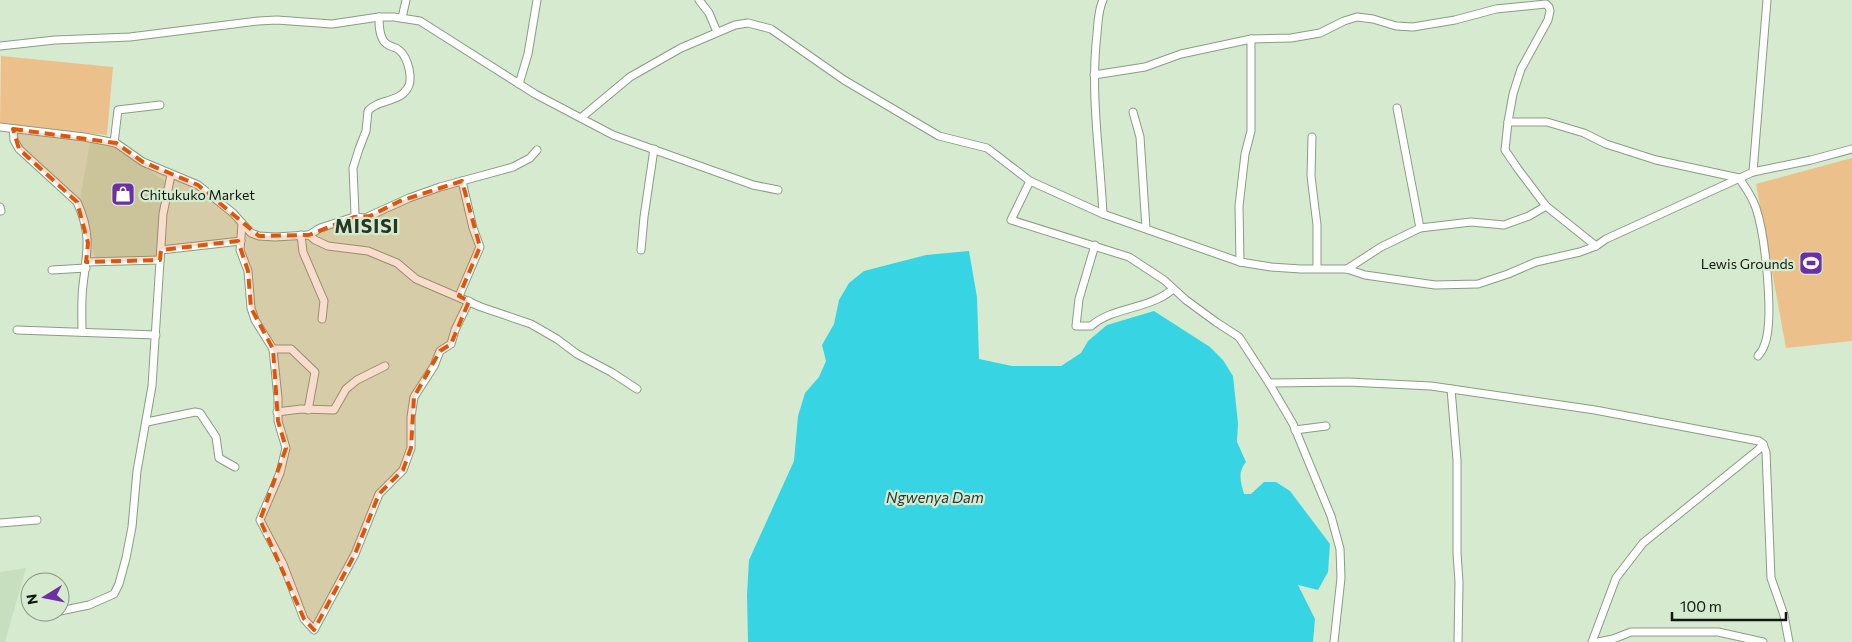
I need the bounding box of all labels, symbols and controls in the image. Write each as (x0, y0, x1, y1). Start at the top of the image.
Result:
shop icon: Chitukuko Market (110, 181, 136, 207)
place label: Chitukuko Market (140, 186, 255, 203)
district label: MISISI (334, 214, 400, 237)
sports icon: Lewis Grounds (1798, 250, 1824, 276)
place label: Lewis Grounds (1701, 255, 1794, 272)
water label: Ngwenya Dam (886, 488, 984, 506)
north arrow (20, 572, 70, 622)
scale bar (1672, 590, 1786, 622)
text: N (22, 593, 41, 606)
text: 100 m (1680, 597, 1722, 615)

